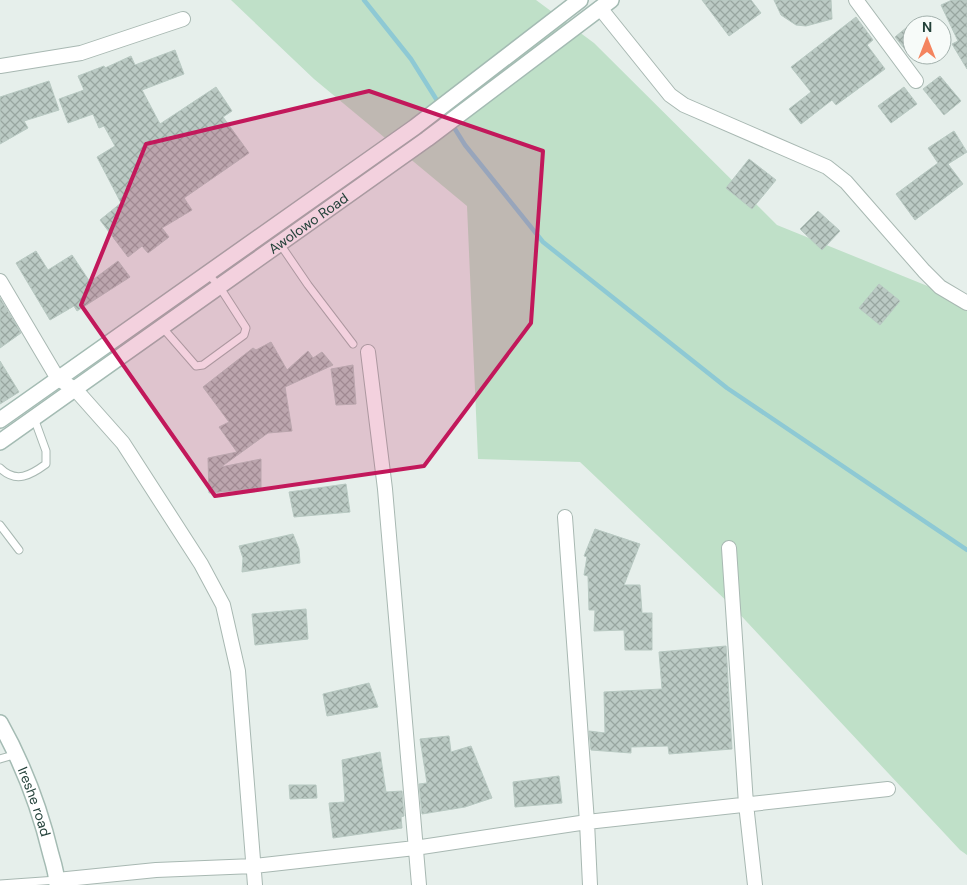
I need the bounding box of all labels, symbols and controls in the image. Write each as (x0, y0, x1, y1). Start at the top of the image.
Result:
north arrow (902, 15, 952, 65)
text: N (922, 18, 932, 36)
street label: Awolowo Road (265, 189, 352, 258)
street label: Ireshe road (14, 764, 55, 838)

